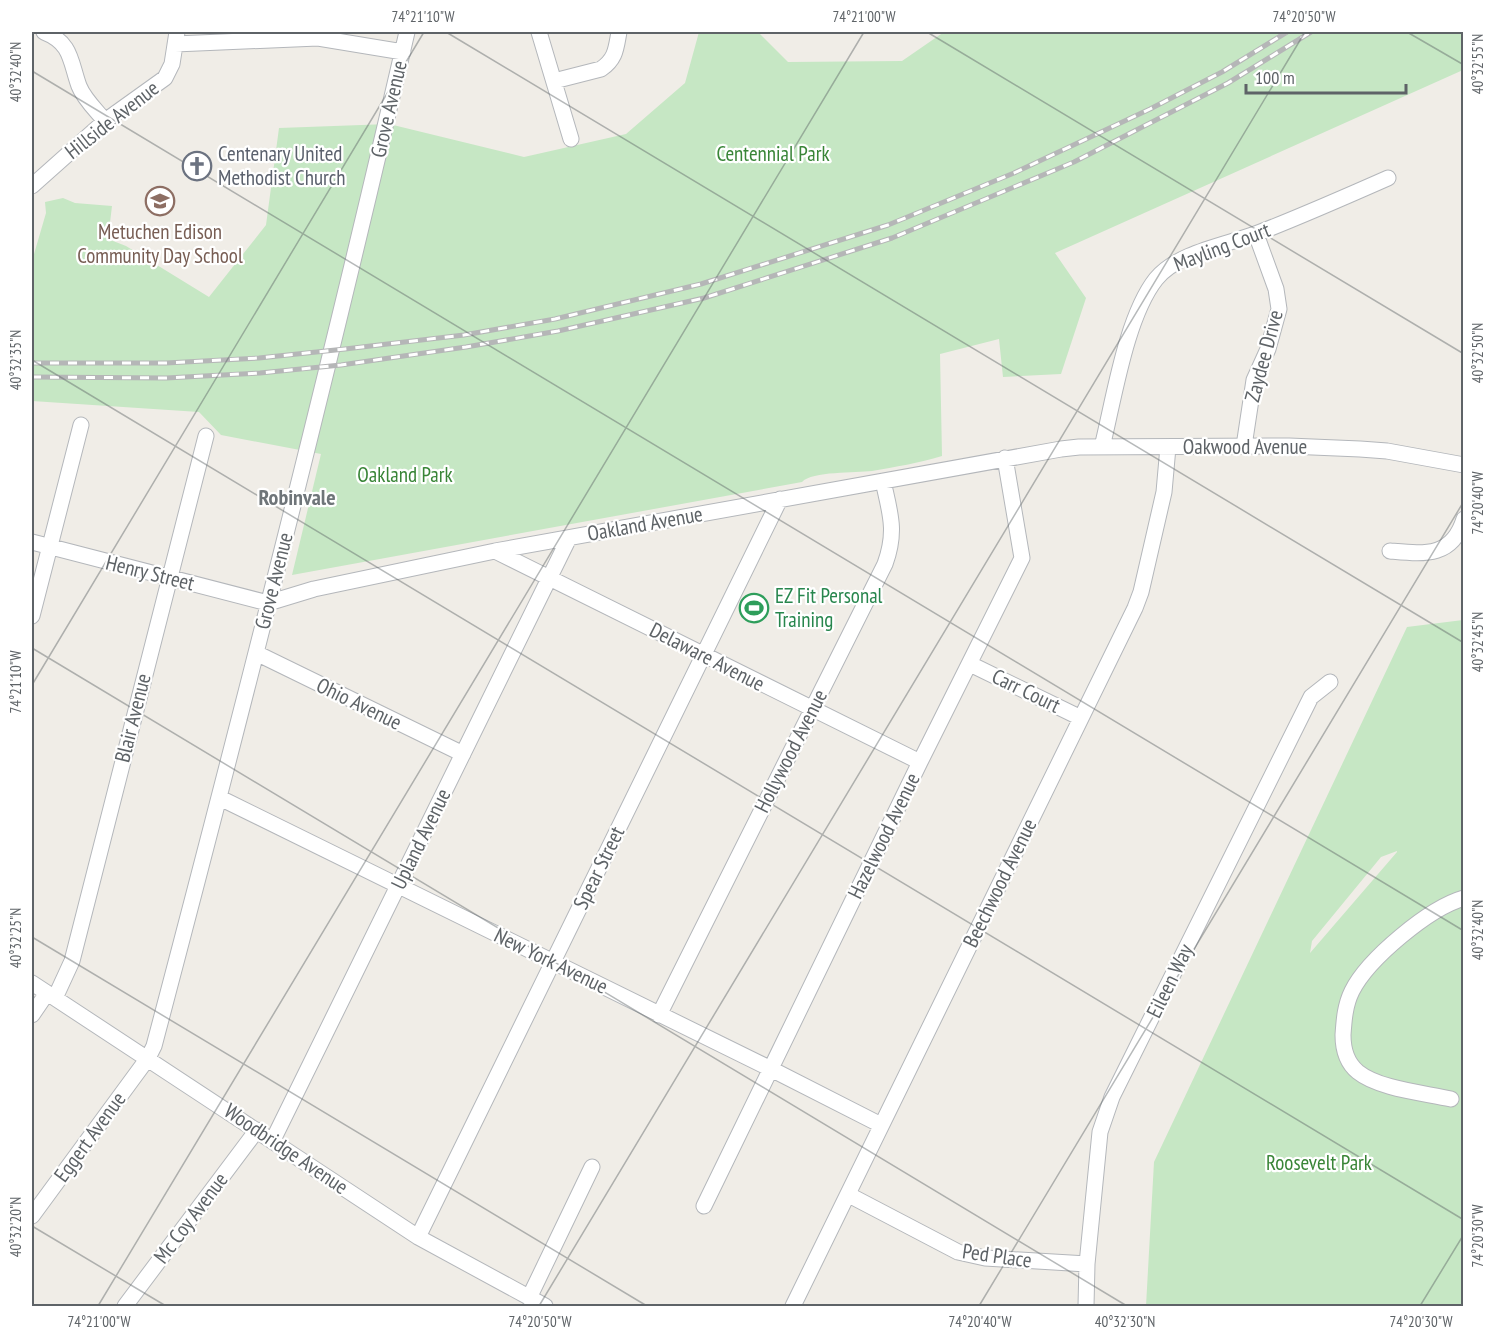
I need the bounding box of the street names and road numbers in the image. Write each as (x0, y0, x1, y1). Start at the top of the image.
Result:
street label: Grove Avenue (364, 58, 413, 160)
street label: Hillside Avenue (59, 74, 164, 165)
street label: Mayling Court (1170, 216, 1274, 277)
street label: Zaydee Drive (1238, 307, 1289, 405)
street label: Oakwood Avenue (1183, 433, 1307, 460)
street label: Oakland Avenue (585, 500, 705, 547)
street label: Grove Avenue (248, 530, 299, 632)
street label: Henry Street (103, 549, 197, 597)
street label: Delaware Avenue (645, 616, 769, 697)
street label: Carr Court (988, 662, 1065, 719)
street label: Blair Avenue (108, 671, 157, 765)
street label: Ohio Avenue (312, 671, 406, 736)
street label: Hollywood Avenue (748, 685, 833, 817)
street label: Hazelwood Avenue (841, 768, 926, 903)
street label: Upland Avenue (385, 784, 457, 894)
street label: Beechwood Avenue (957, 814, 1042, 952)
street label: Spear Street (567, 822, 630, 914)
street label: New York Avenue (490, 921, 613, 1000)
street label: Eileen Way (1140, 939, 1199, 1022)
street label: Eggert Avenue (48, 1086, 131, 1187)
street label: Woodbridge Avenue (219, 1097, 353, 1200)
street label: Mc Coy Avenue (148, 1167, 234, 1269)
street label: Ped Place (961, 1237, 1033, 1274)

